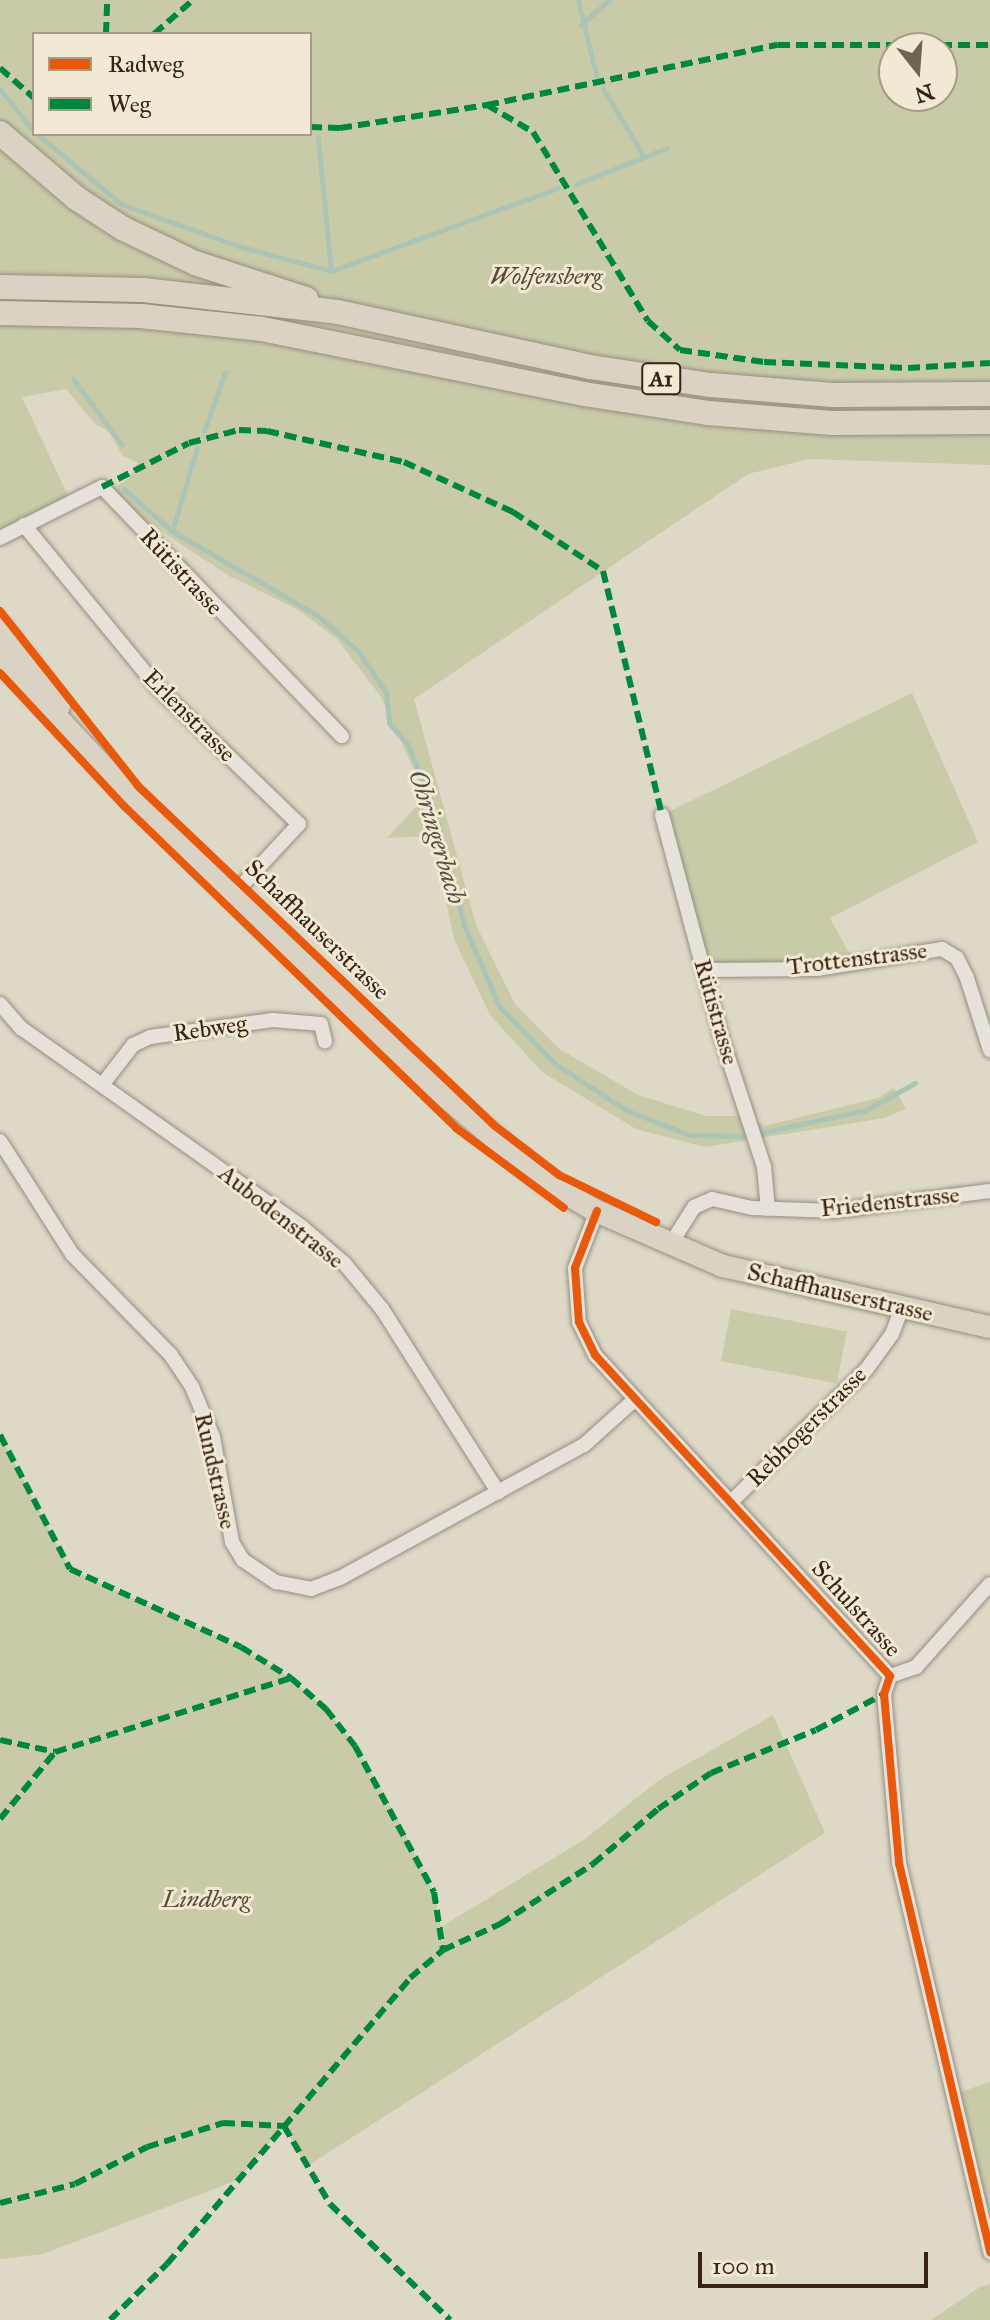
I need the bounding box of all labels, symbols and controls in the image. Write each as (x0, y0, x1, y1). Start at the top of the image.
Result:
legend (32, 32, 312, 136)
north arrow (878, 32, 958, 112)
text: Radweg (108, 49, 184, 79)
text: N (912, 78, 937, 109)
text: Weg (108, 89, 151, 119)
park label: Wolfensberg (490, 263, 602, 291)
road number: A1 (641, 361, 681, 397)
street label: Rütistrasse (133, 523, 229, 621)
street label: Erlenstrasse (137, 664, 241, 768)
water label: Ohringerbach (402, 766, 472, 908)
street label: Schaffhauserstrasse (239, 854, 395, 1006)
street label: Trottenstrasse (785, 936, 929, 982)
street label: Rütistrasse (687, 956, 745, 1068)
street label: Rebweg (171, 1010, 249, 1048)
street label: Aubodenstrasse (212, 1159, 350, 1275)
street label: Friedenstrasse (819, 1180, 961, 1224)
street label: Schaffhauserstrasse (744, 1258, 936, 1328)
street label: Rebhogerstrasse (741, 1361, 873, 1493)
street label: Rundstrasse (188, 1410, 242, 1532)
street label: Schulstrasse (805, 1555, 907, 1663)
park label: Lindberg (162, 1886, 250, 1914)
scale bar (702, 2236, 932, 2286)
text: 100 m (712, 2251, 775, 2281)

